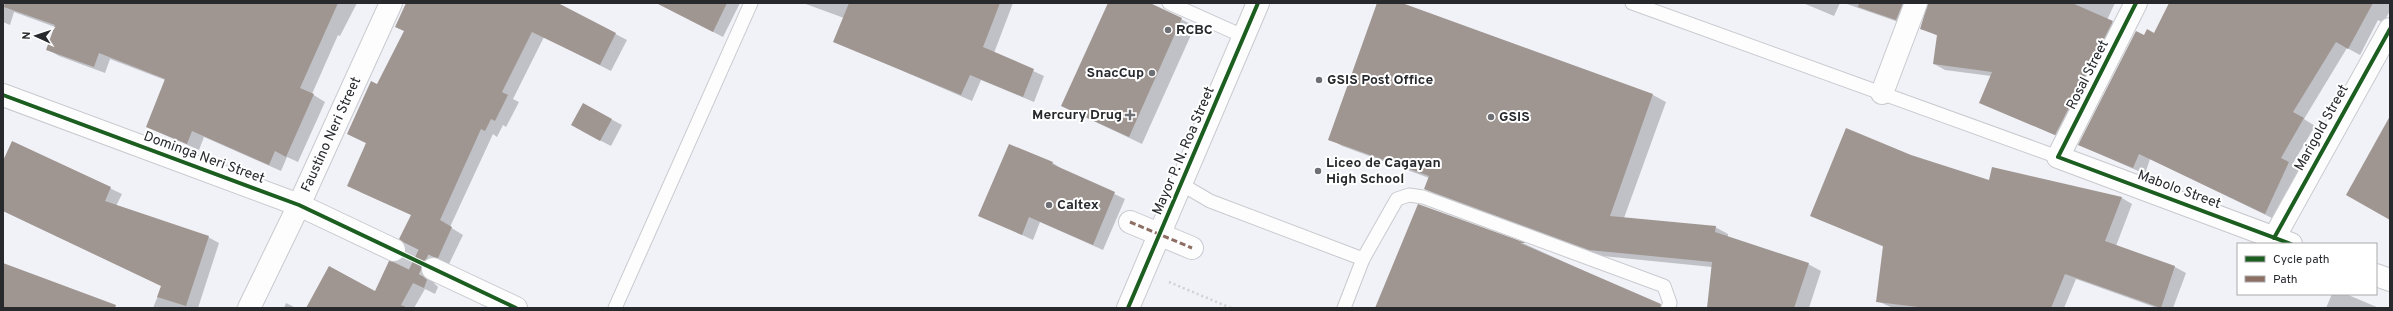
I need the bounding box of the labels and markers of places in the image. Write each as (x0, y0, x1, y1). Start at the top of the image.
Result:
place label: RCBC (1176, 22, 1213, 39)
marker: RCBC (1163, 25, 1173, 35)
place label: SnacCup (1087, 65, 1144, 82)
marker: SnacCup (1147, 68, 1157, 78)
place label: GSIS Post Office (1327, 72, 1433, 89)
marker: GSIS Post Office (1314, 75, 1324, 85)
place label: Mercury Drug (1032, 107, 1122, 124)
place label: GSIS (1499, 109, 1530, 126)
marker: Mercury Drug (1125, 110, 1135, 120)
marker: GSIS (1486, 112, 1496, 122)
place label: Liceo de Cagayan High School (1326, 155, 1441, 188)
marker: Liceo de Cagayan High School (1313, 166, 1323, 176)
place label: Caltex (1057, 197, 1099, 214)
marker: Caltex (1044, 200, 1054, 210)

